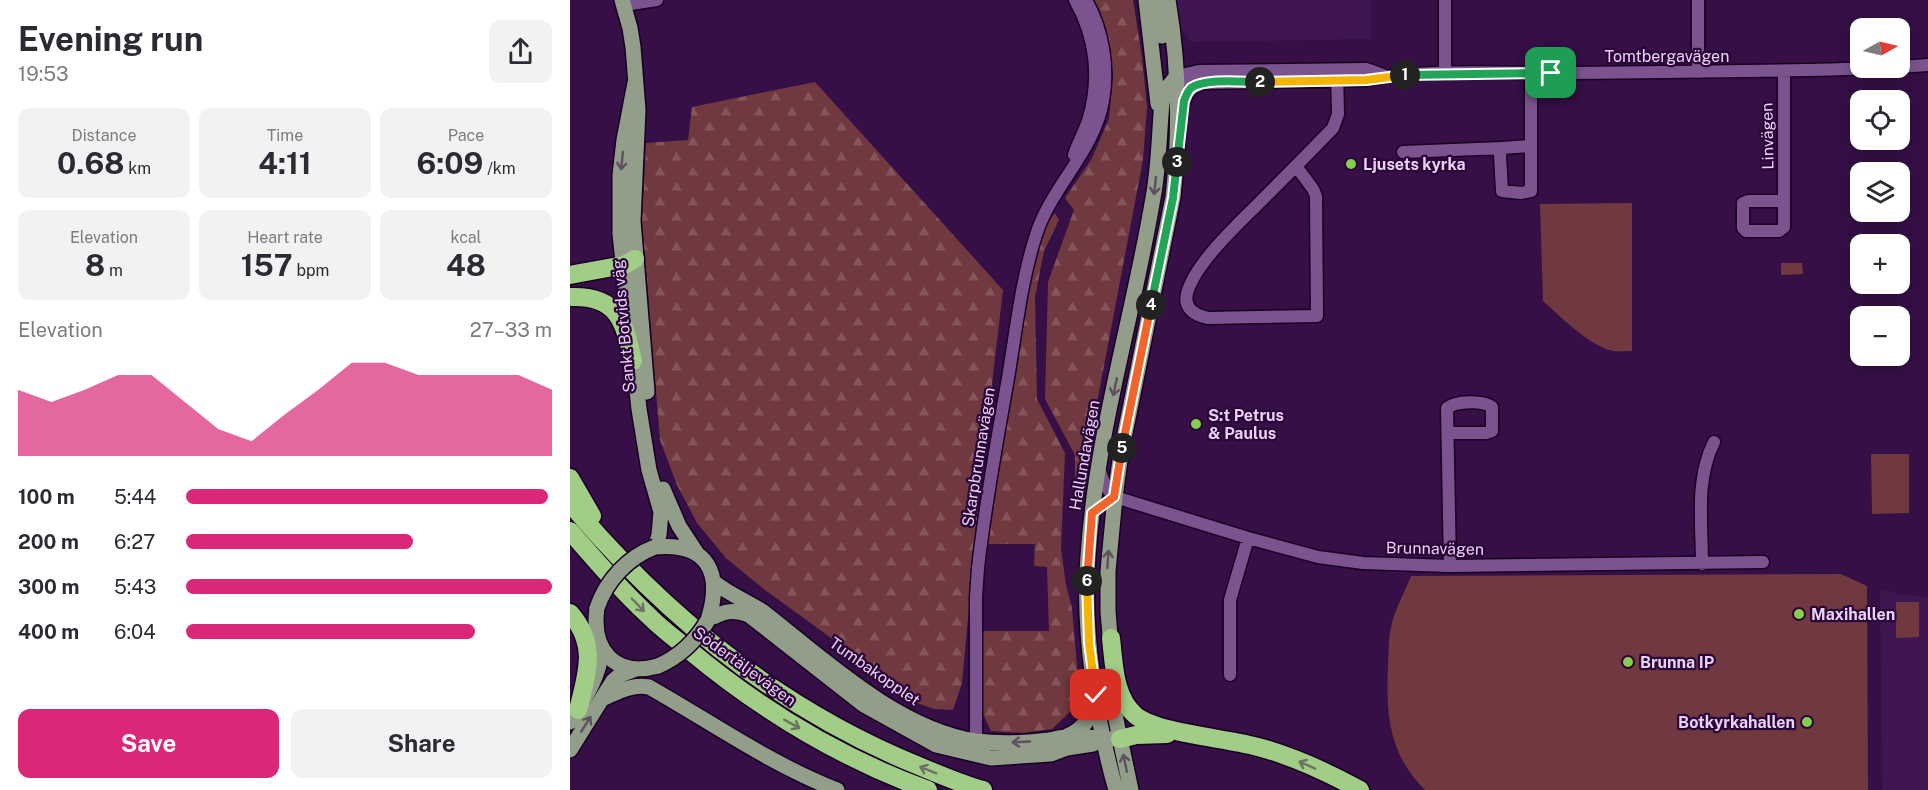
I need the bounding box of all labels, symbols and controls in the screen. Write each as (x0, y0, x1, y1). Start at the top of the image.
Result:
north arrow (1850, 18, 1910, 78)
map controls (1850, 18, 1910, 366)
text: Evening run (18, 20, 203, 58)
button: share (489, 20, 552, 83)
pin (1525, 47, 1576, 98)
street label: Tomtbergavägen (1605, 47, 1729, 66)
icon: arrive (1534, 56, 1567, 89)
pin: 1 (1390, 60, 1420, 90)
text: 19:53 (18, 62, 69, 86)
text: 1 (1402, 65, 1408, 84)
pin: 2 (1245, 67, 1275, 97)
text: 2 (1255, 72, 1265, 91)
button: locate (1850, 90, 1910, 150)
street label: Linvägen (1757, 102, 1778, 170)
text: Distance (72, 126, 136, 145)
text: Time (267, 126, 303, 145)
text: Pace (448, 126, 484, 145)
text: 0.68 (57, 145, 124, 181)
text: 4:11 (258, 145, 312, 181)
text: 6:09 (416, 145, 483, 181)
pin: 3 (1162, 147, 1192, 177)
one-way arrow (616, 151, 627, 171)
text: 3 (1172, 152, 1182, 171)
place label: Ljusets kyrka (1363, 155, 1466, 174)
marker: Ljusets kyrka (1344, 157, 1358, 171)
text: km (124, 159, 151, 178)
text: /km (483, 159, 516, 178)
button: layers (1850, 162, 1910, 222)
one-way arrow (1149, 176, 1160, 196)
text: Elevation (70, 228, 138, 247)
text: Heart rate (247, 228, 323, 247)
text: kcal (451, 228, 481, 247)
button: + (1850, 234, 1910, 294)
text: 8 (85, 247, 105, 283)
text: 157 (241, 247, 293, 283)
text: 48 (446, 247, 486, 283)
street label: Sankt Botvids väg (608, 259, 639, 393)
text: m (105, 261, 123, 280)
text: bpm (293, 261, 329, 280)
pin: 4 (1136, 290, 1166, 320)
text: 4 (1146, 295, 1156, 314)
button: − (1850, 306, 1910, 366)
text: Elevation (18, 318, 103, 342)
text: 27–33 m (470, 318, 552, 342)
one-way arrow (1109, 377, 1120, 397)
street label: Skarpbrunnavägen (958, 386, 999, 528)
street label: Hallundavägen (1065, 398, 1104, 512)
place label: S:t Petrus & Paulus (1208, 406, 1284, 443)
marker: S:t Petrus & Paulus (1189, 417, 1203, 431)
pin: 5 (1107, 433, 1137, 463)
text: 5 (1117, 438, 1127, 457)
text: 100 m (18, 485, 75, 509)
text: 5:44 (114, 485, 156, 509)
text: 200 m (18, 530, 79, 554)
text: 6:27 (114, 530, 155, 554)
street label: Brunnavägen (1386, 538, 1484, 559)
one-way arrow (1103, 550, 1114, 570)
pin: 6 (1072, 566, 1102, 596)
text: 6 (1082, 571, 1092, 590)
text: 300 m (18, 575, 79, 599)
text: 5:43 (114, 575, 156, 599)
one-way arrow (631, 598, 646, 613)
place label: Maxihallen (1811, 605, 1895, 624)
marker: Maxihallen (1792, 607, 1806, 621)
text: 400 m (18, 620, 79, 644)
text: 6:04 (114, 620, 156, 644)
street label: Södertäljevägen (690, 623, 800, 710)
street label: Tumbakopplet (826, 633, 924, 710)
place label: Brunna IP (1640, 653, 1714, 672)
marker: Brunna IP (1621, 655, 1635, 669)
pin (1070, 669, 1121, 720)
icon: check (1079, 678, 1112, 711)
button: Save (18, 709, 279, 778)
button: Share (291, 709, 552, 778)
place label: Botkyrkahallen (1678, 713, 1795, 732)
marker: Botkyrkahallen (1800, 715, 1814, 729)
one-way arrow (581, 716, 593, 733)
one-way arrow (783, 718, 800, 730)
one-way arrow (1012, 736, 1032, 747)
one-way arrow (1119, 754, 1131, 773)
one-way arrow (1298, 759, 1317, 770)
one-way arrow (920, 764, 938, 775)

